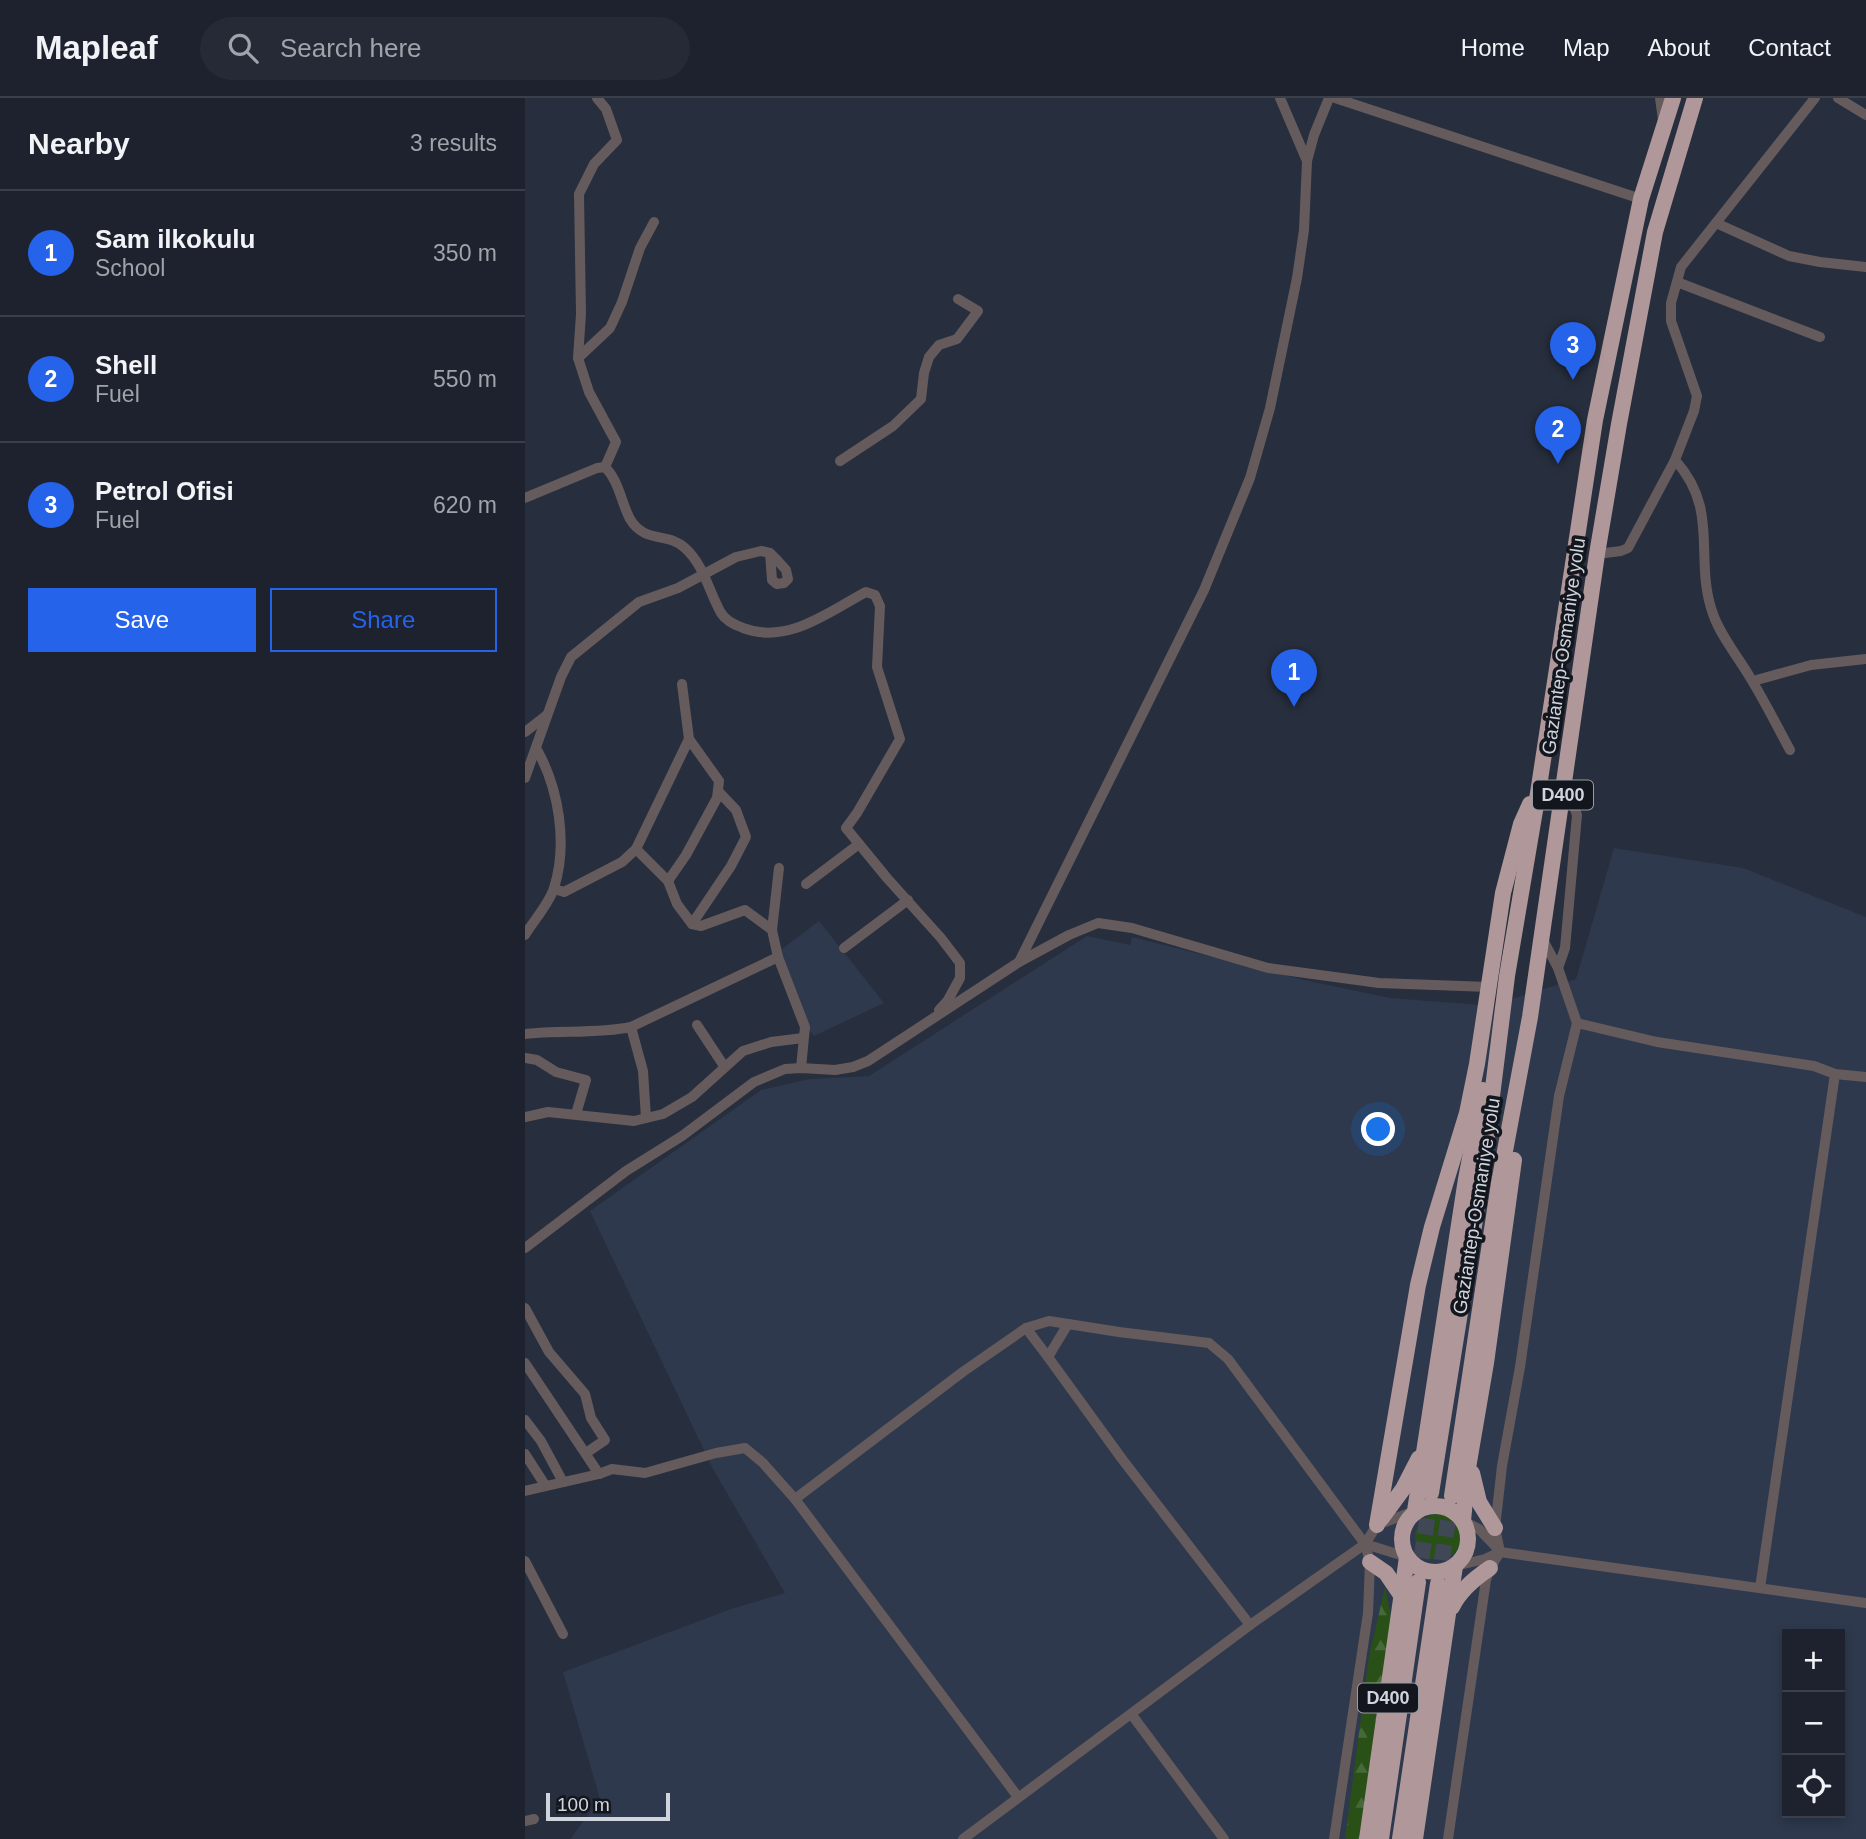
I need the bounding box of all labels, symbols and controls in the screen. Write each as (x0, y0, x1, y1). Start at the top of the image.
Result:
search box (200, 17, 690, 80)
text: Mapleaf (35, 29, 158, 66)
icon: search (224, 29, 262, 67)
text: Search here (280, 33, 422, 63)
text: Home (1461, 34, 1525, 61)
text: Map (1563, 34, 1610, 61)
text: About (1648, 34, 1710, 61)
text: Contact (1748, 34, 1831, 61)
text: Nearby (28, 127, 130, 160)
text: 3 results (410, 130, 497, 156)
text: Sam ilkokulu (95, 224, 255, 254)
text: 1 (45, 240, 57, 266)
text: 350 m (433, 240, 497, 266)
text: School (95, 255, 165, 281)
pin: 3 (1550, 322, 1596, 380)
text: Shell (95, 350, 157, 380)
text: 2 (45, 366, 57, 392)
text: 550 m (433, 366, 497, 392)
text: Fuel (95, 381, 140, 407)
pin: 2 (1535, 406, 1581, 464)
text: Petrol Ofisi (95, 476, 234, 506)
text: 3 (45, 492, 57, 518)
text: 620 m (433, 492, 497, 518)
text: Fuel (95, 507, 140, 533)
street label: Gaziantep-Osmaniye yolu (1538, 536, 1589, 756)
button: Save (28, 588, 256, 652)
button: Share (270, 588, 497, 652)
pin: 1 (1271, 649, 1317, 707)
road number: D400 (1533, 780, 1593, 810)
street label: Gaziantep-Osmaniye yolu (1449, 1096, 1504, 1316)
your location (1361, 1112, 1395, 1146)
map controls (1782, 1629, 1845, 1818)
button: + (1782, 1629, 1845, 1692)
road number: D400 (1358, 1684, 1418, 1713)
button: − (1782, 1692, 1845, 1755)
button: locate (1782, 1755, 1845, 1818)
scale bar (546, 1790, 670, 1822)
text: 100 m (557, 1794, 610, 1815)

